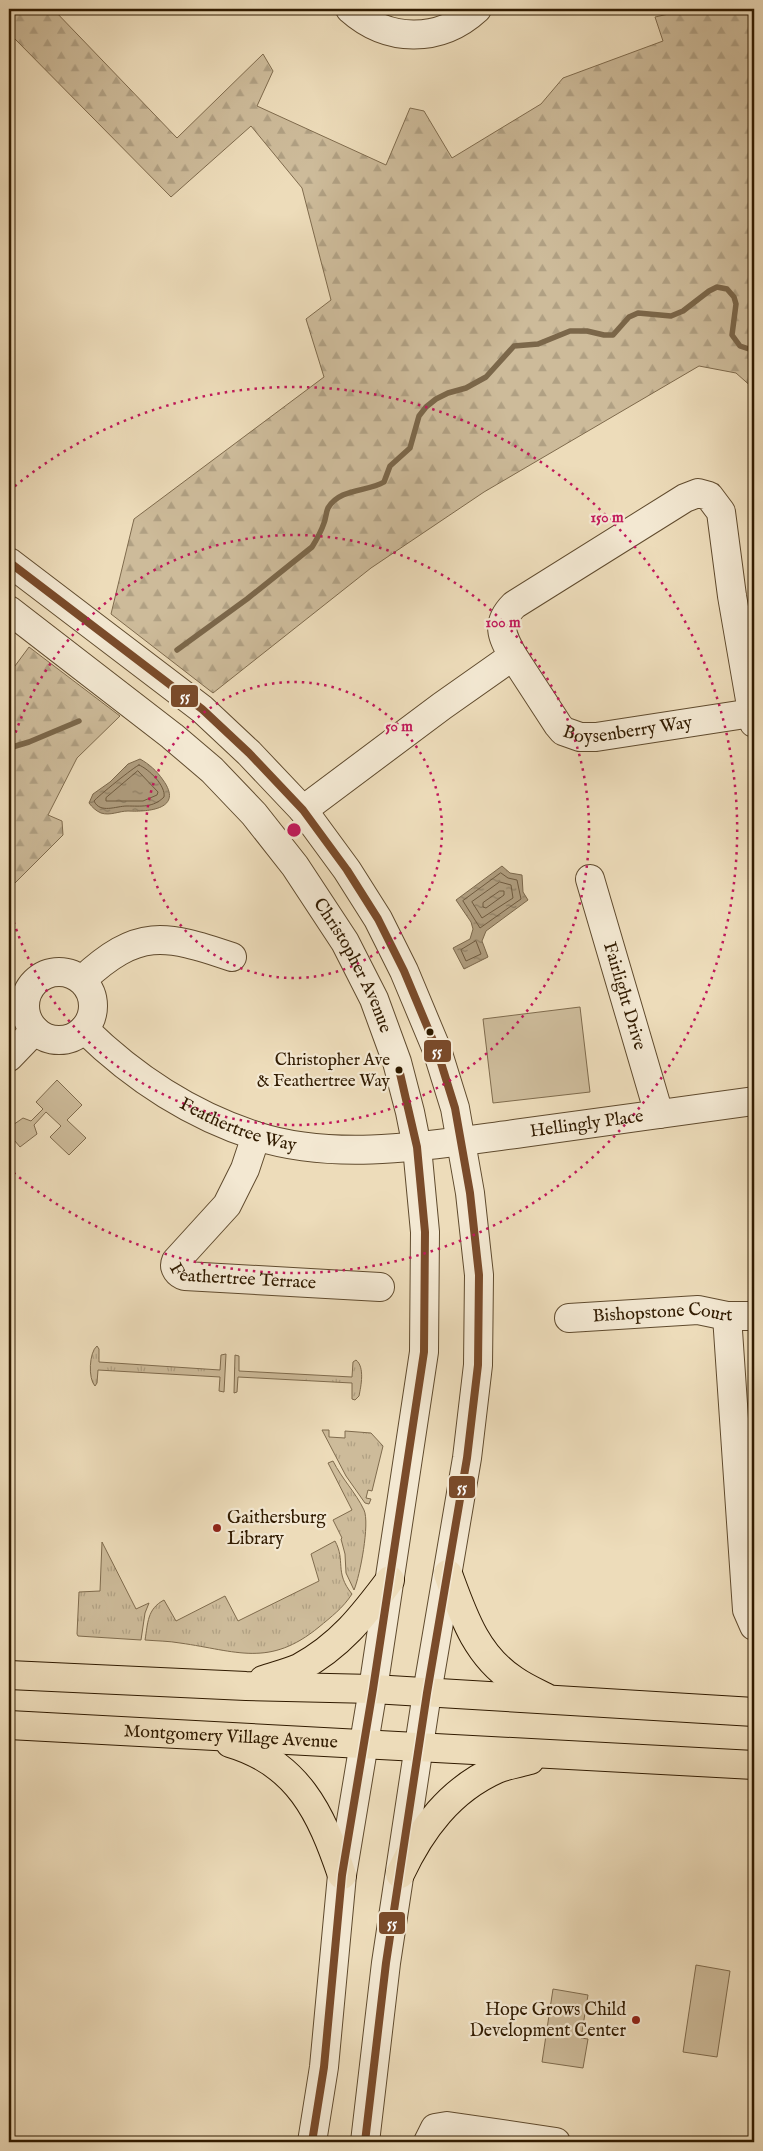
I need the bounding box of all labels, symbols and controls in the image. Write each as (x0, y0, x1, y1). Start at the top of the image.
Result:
text: 150 m (590, 508, 624, 527)
text: 100 m (485, 613, 521, 632)
line badge: 55 (170, 684, 199, 708)
text: 55 (180, 688, 190, 706)
street label: Boysenberry Way (559, 711, 694, 749)
text: 50 m (385, 717, 413, 736)
centre of rings (285, 821, 303, 839)
street label: Christopher Avenue (308, 894, 397, 1036)
street label: Fairlight Drive (598, 939, 651, 1053)
unlabelled marker (425, 1027, 435, 1037)
line badge: 55 (423, 1039, 452, 1063)
text: 55 (432, 1043, 442, 1061)
place label: Christopher Ave & Feathertree Way (257, 1050, 391, 1092)
marker: Christopher Ave & Feathertree Way (394, 1065, 404, 1075)
street label: Feathertree Way (175, 1093, 298, 1157)
street label: Hellingly Place (529, 1105, 645, 1143)
street label: Feathertree Terrace (163, 1259, 317, 1295)
street label: Bishopstone Court (592, 1298, 732, 1328)
line badge: 55 (448, 1475, 476, 1499)
text: 55 (457, 1479, 467, 1497)
place label: Gaithersburg Library (227, 1507, 326, 1551)
marker: Gaithersburg Library (211, 1522, 223, 1534)
street label: Montgomery Village Avenue (123, 1720, 338, 1754)
line badge: 55 (378, 1911, 406, 1935)
text: 55 (387, 1915, 397, 1933)
place label: Hope Grows Child Development Center (469, 1999, 626, 2043)
marker: Hope Grows Child Development Center (630, 2014, 642, 2026)

